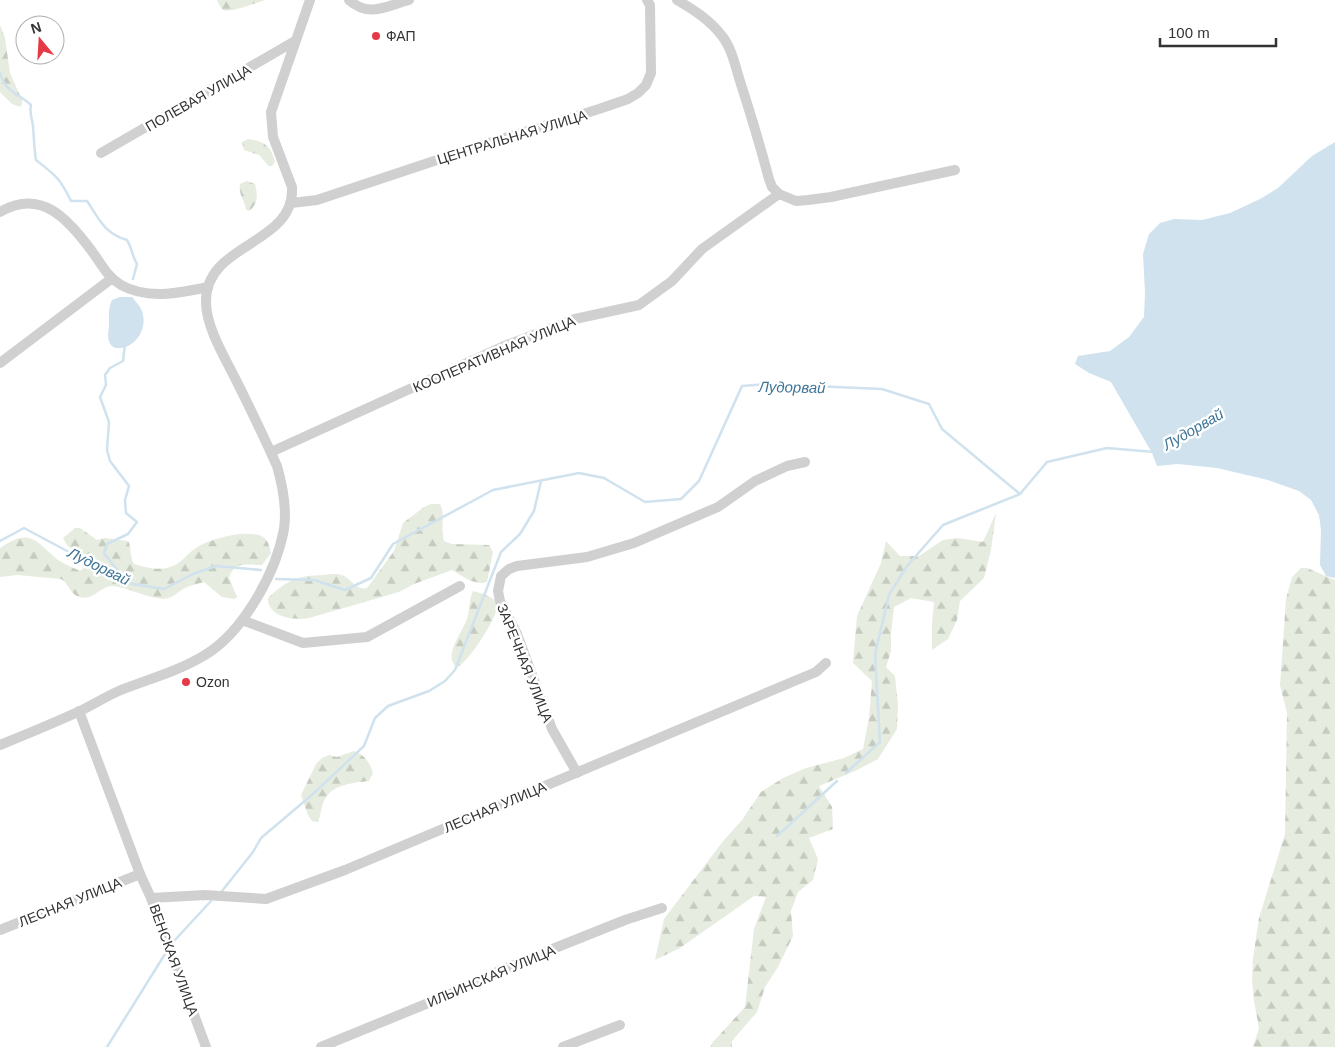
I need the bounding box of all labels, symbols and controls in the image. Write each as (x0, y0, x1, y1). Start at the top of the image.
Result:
north arrow (15, 15, 65, 65)
scale bar (1160, 15, 1276, 47)
text: N (29, 18, 43, 37)
text: 100 m (1168, 24, 1210, 41)
place label: ФАП (386, 28, 416, 44)
marker: ФАП (370, 30, 382, 42)
street label: ПОЛЕВАЯ УЛИЦА (143, 61, 254, 135)
street label: ЦЕНТРАЛЬНАЯ УЛИЦА (435, 106, 589, 167)
street label: КООПЕРАТИВНАЯ УЛИЦА (411, 312, 578, 395)
water label: Лудорвай (757, 378, 826, 396)
water label: Лудорвай (1159, 405, 1227, 454)
water label: Лудорвай (64, 543, 133, 589)
street label: ЗАРЕЧНАЯ УЛИЦА (494, 601, 556, 725)
place label: Ozon (196, 674, 229, 690)
marker: Ozon (180, 676, 192, 688)
street label: ЛЕСНАЯ УЛИЦА (441, 778, 549, 836)
street label: ЛЕСНАЯ УЛИЦА (16, 874, 124, 930)
street label: ВЕНСКАЯ УЛИЦА (146, 902, 202, 1019)
street label: ИЛЬИНСКАЯ УЛИЦА (425, 941, 558, 1010)

